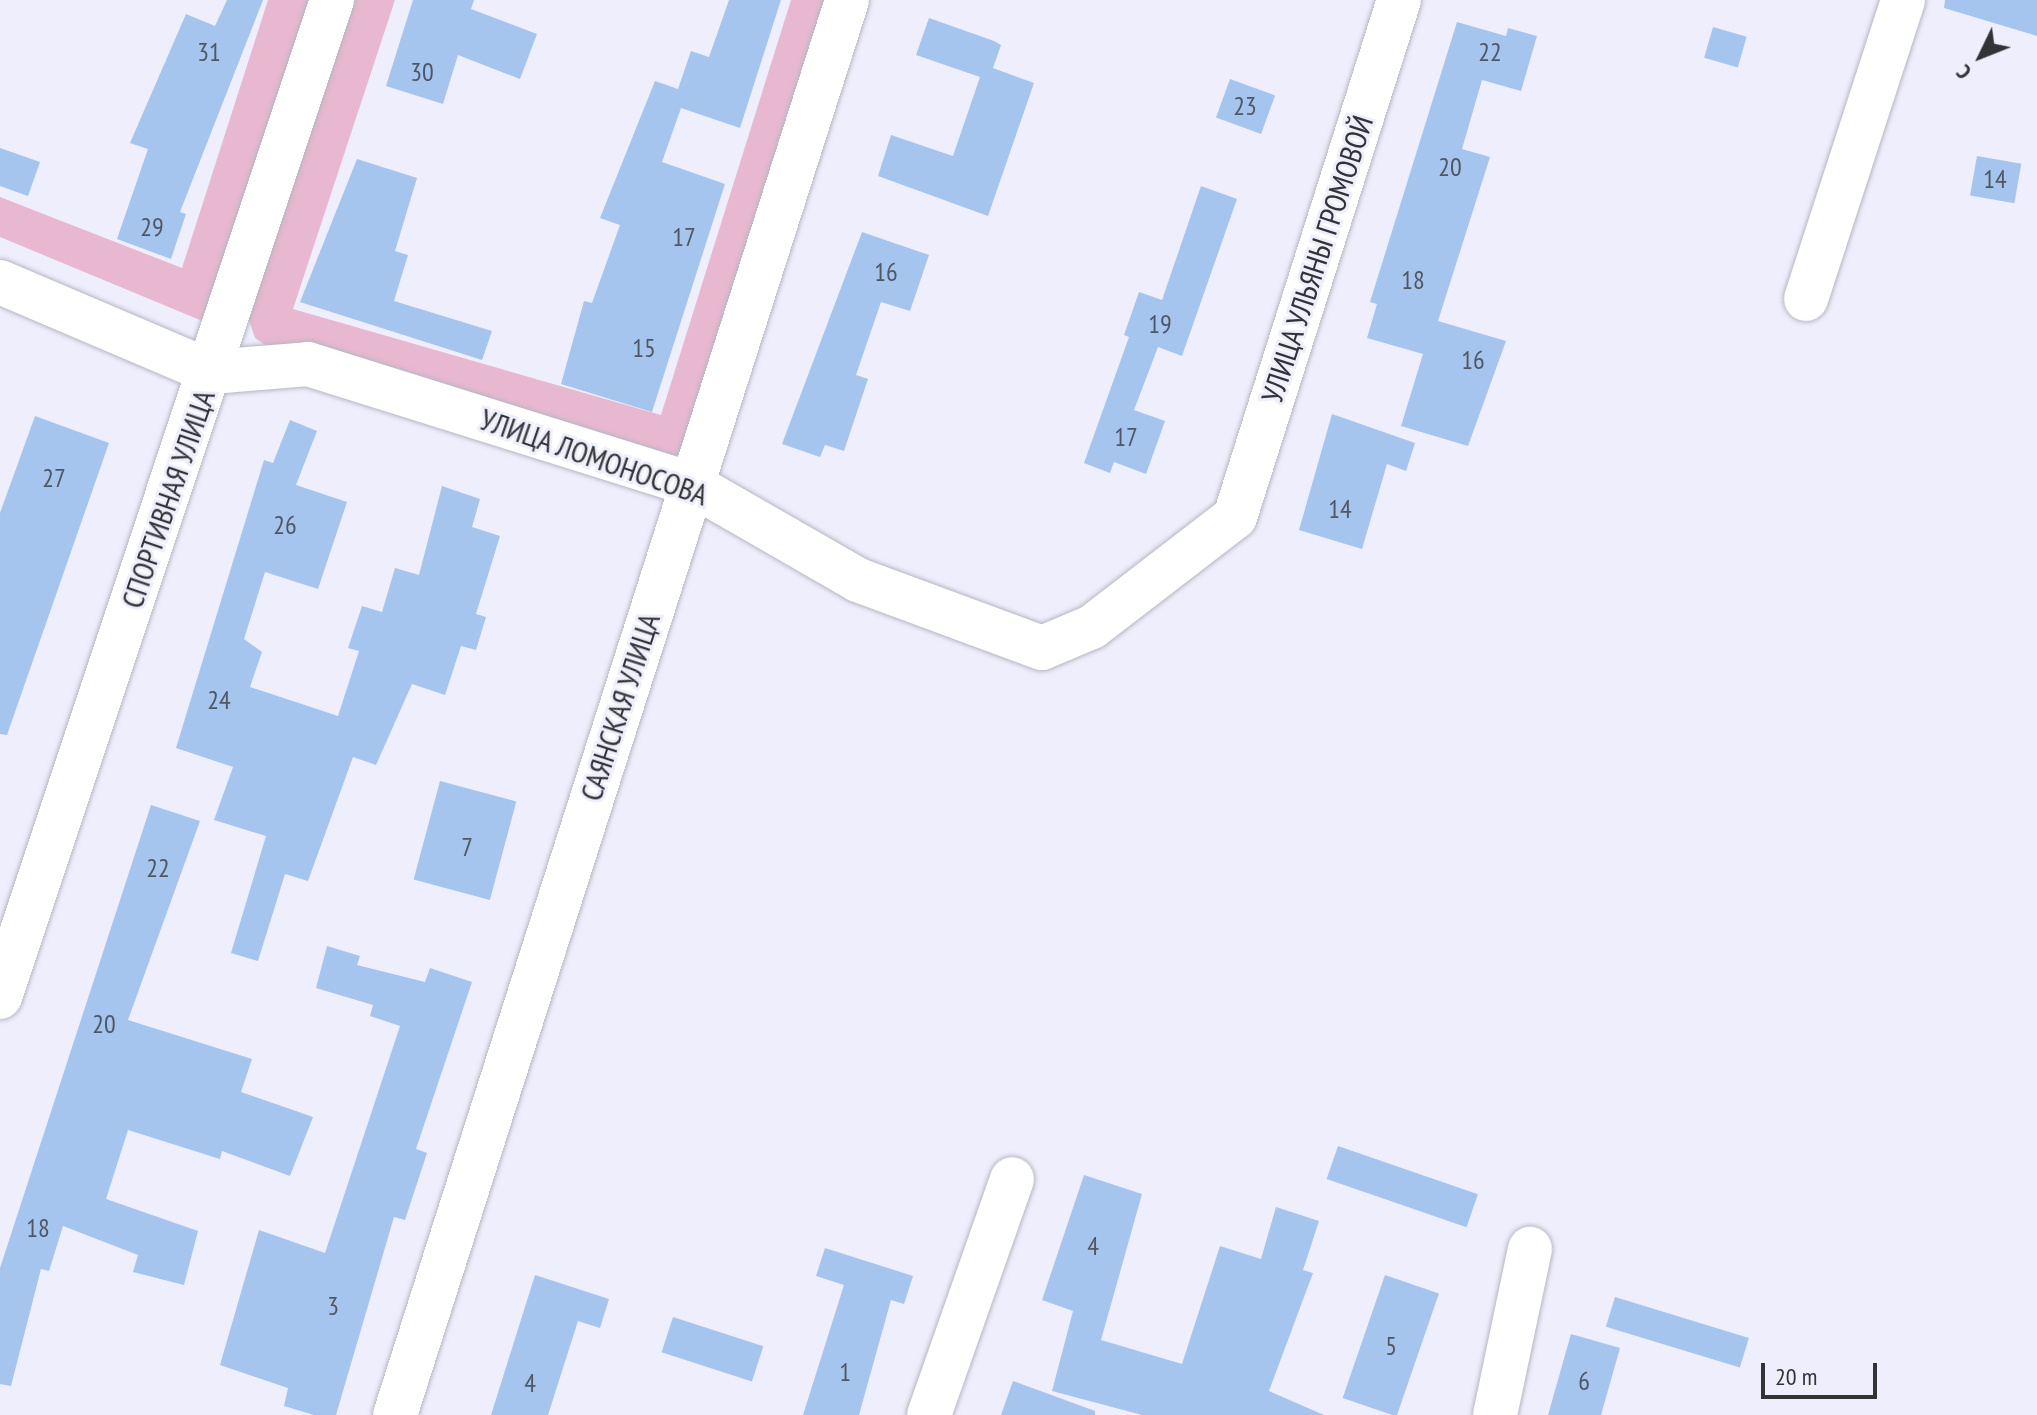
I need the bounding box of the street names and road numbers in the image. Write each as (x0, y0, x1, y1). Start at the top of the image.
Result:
street label: УЛИЦА УЛЬЯНЫ ГРОМОВОЙ (1253, 110, 1381, 408)
street label: СПОРТИВНАЯ УЛИЦА (114, 385, 222, 613)
street label: УЛИЦА ЛОМОНОСОВА (475, 401, 713, 513)
street label: САЯНСКАЯ УЛИЦА (573, 609, 667, 805)

